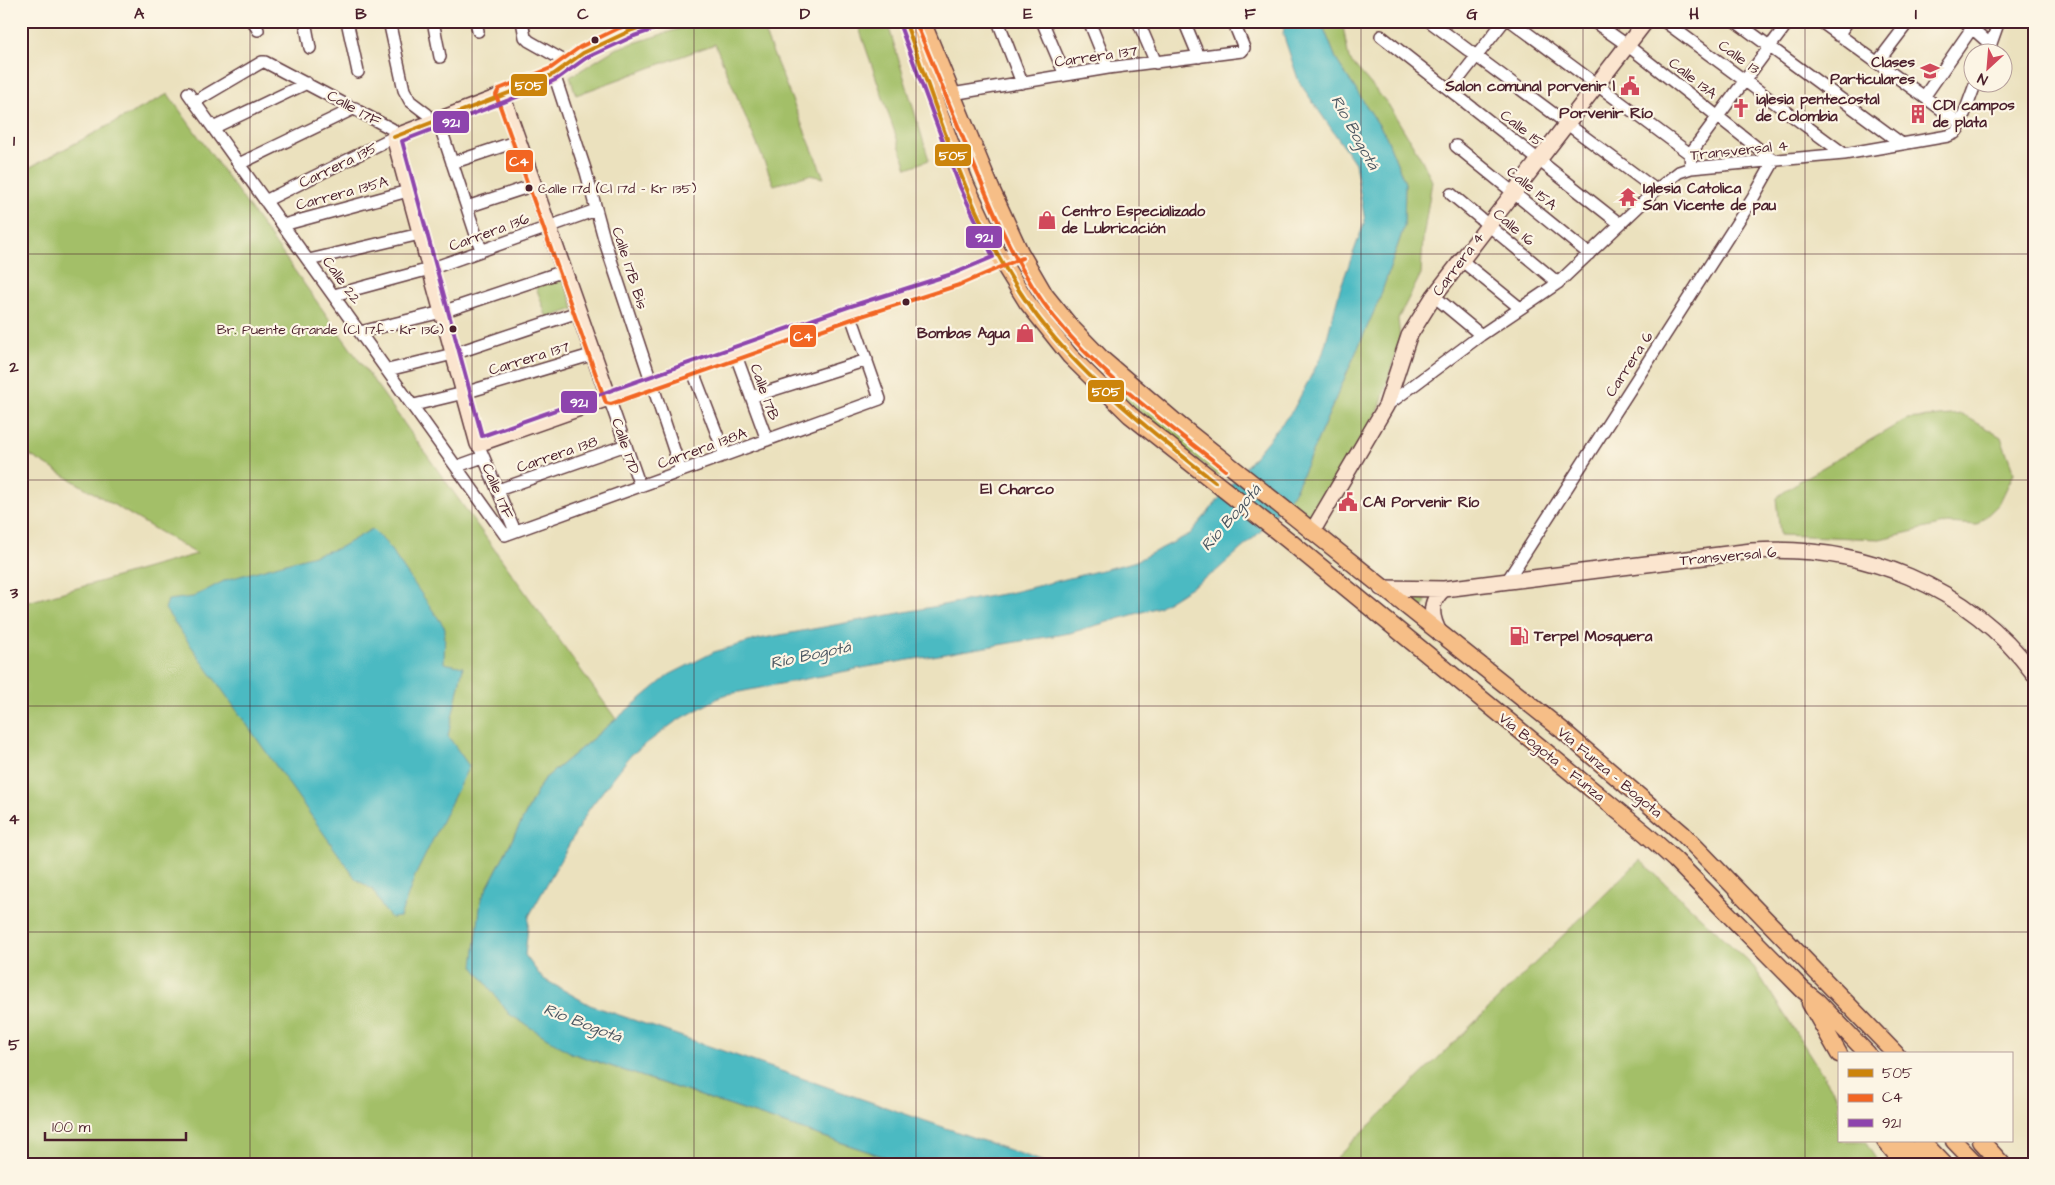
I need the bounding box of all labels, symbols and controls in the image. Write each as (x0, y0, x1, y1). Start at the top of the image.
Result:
text: A (134, 3, 145, 25)
text: B (355, 3, 367, 25)
text: C (577, 3, 589, 25)
text: D (800, 3, 811, 25)
text: E (1023, 3, 1033, 25)
text: F (1244, 3, 1256, 25)
text: G (1466, 3, 1478, 25)
text: H (1689, 3, 1699, 25)
text: I (1915, 3, 1917, 25)
unlabelled marker (590, 35, 600, 45)
street label: Calle 13 (1714, 35, 1764, 80)
street label: Carrera 137 (1053, 40, 1139, 73)
north arrow (1962, 42, 2012, 92)
place label: Clases Particulares (1830, 52, 1915, 90)
street label: Calle 13A (1664, 53, 1722, 104)
school or university icon: Clases Particulares (1919, 60, 1941, 82)
text: N (1974, 68, 1991, 90)
line badge: 505 (510, 73, 548, 97)
public building icon: Salon comunal porvenir l (1619, 75, 1641, 97)
text: 505 (515, 76, 544, 96)
place label: Salon comunal porvenir l (1444, 76, 1616, 97)
street label: Calle 17F (323, 85, 385, 132)
place label: iglesia pentecostal de Colombia (1755, 89, 1880, 127)
water label: Río Bogotá (1325, 92, 1385, 175)
place label: CDI campos de plata (1932, 95, 2015, 133)
church icon: iglesia pentecostal de Colombia (1730, 97, 1752, 119)
district label: Porvenir Río (1559, 102, 1654, 124)
building icon: CDI campos de plata (1907, 103, 1929, 125)
street label: Calle 15 (1496, 105, 1548, 152)
line badge: 921 (432, 110, 470, 134)
text: 921 (442, 113, 460, 133)
text: 1 (13, 130, 16, 152)
street label: Transversal 4 (1689, 135, 1789, 166)
street label: Carrera 135 (295, 137, 381, 194)
line badge: 505 (934, 143, 972, 167)
text: 505 (939, 146, 968, 166)
line badge: C4 (505, 149, 534, 173)
text: C4 (509, 152, 529, 172)
street label: Calle 15A (1502, 162, 1562, 215)
street label: Carrera 135A (294, 171, 391, 216)
place label: Iglesia Catolica San Vicente de pau (1642, 178, 1777, 216)
place label: Calle 17d (Cl 17d - Kr 135) (538, 179, 696, 199)
marker: Calle 17d (Cl 17d - Kr 135) (524, 183, 534, 193)
temple icon: Iglesia Catolica San Vicente de pau (1617, 186, 1639, 208)
place label: Centro Especializado de Lubricación (1061, 201, 1206, 239)
street label: Calle 16 (1488, 204, 1539, 251)
street label: Carrera 136 (446, 208, 533, 257)
shop icon: Centro Especializado de Lubricación (1036, 209, 1058, 231)
street label: Calle 17B Bis (606, 224, 653, 312)
line badge: 921 (965, 225, 1003, 249)
text: 921 (975, 228, 993, 248)
street label: Carrera 4 (1427, 228, 1489, 301)
street label: Calle 22 (317, 252, 366, 309)
unlabelled marker (901, 297, 911, 307)
place label: Br. Puente Grande (Cl 17f - Kr 136) (217, 320, 444, 340)
shop icon: Bombas Agua (1014, 322, 1036, 344)
place label: Bombas Agua (917, 323, 1010, 346)
marker: Br. Puente Grande (Cl 17f - Kr 136) (448, 324, 458, 334)
line badge: C4 (789, 324, 817, 348)
text: C4 (793, 327, 813, 347)
street label: Carrera 6 (1600, 327, 1659, 401)
street label: Carrera 137 (486, 336, 572, 381)
text: 2 (8, 356, 19, 378)
street label: Calle 17B (745, 361, 785, 424)
line badge: 505 (1087, 379, 1125, 403)
text: 505 (1092, 382, 1121, 402)
line badge: 921 (560, 390, 598, 414)
text: 921 (570, 393, 588, 413)
street label: Calle 17D (606, 415, 645, 477)
street label: Carrera 138A (655, 422, 750, 474)
street label: Carrera 138 (514, 431, 601, 478)
street label: Calle 17F (476, 460, 519, 523)
district label: El Charco (980, 478, 1055, 500)
water label: Río Bogotá (1196, 479, 1267, 556)
public building icon: CAI Porvenir Río (1337, 491, 1359, 513)
place label: CAI Porvenir Río (1363, 492, 1480, 513)
street label: Transversal 6 (1679, 542, 1778, 571)
text: 3 (9, 582, 19, 604)
fuel station icon: Terpel Mosquera (1508, 625, 1530, 647)
place label: Terpel Mosquera (1533, 626, 1653, 647)
water label: Río Bogotá (768, 636, 853, 675)
street label: Vía Bogota - Funza (1493, 708, 1610, 808)
street label: Vía Funza - Bogota (1552, 722, 1667, 824)
text: 4 (9, 808, 20, 830)
water label: Río Bogotá (540, 998, 625, 1049)
text: 5 (8, 1034, 20, 1056)
legend (1838, 1052, 2012, 1142)
text: 505 (1882, 1063, 1913, 1084)
text: C4 (1882, 1087, 1903, 1108)
scale bar (45, 1110, 186, 1142)
text: 921 (1882, 1113, 1901, 1134)
text: 100 m (52, 1117, 91, 1138)

